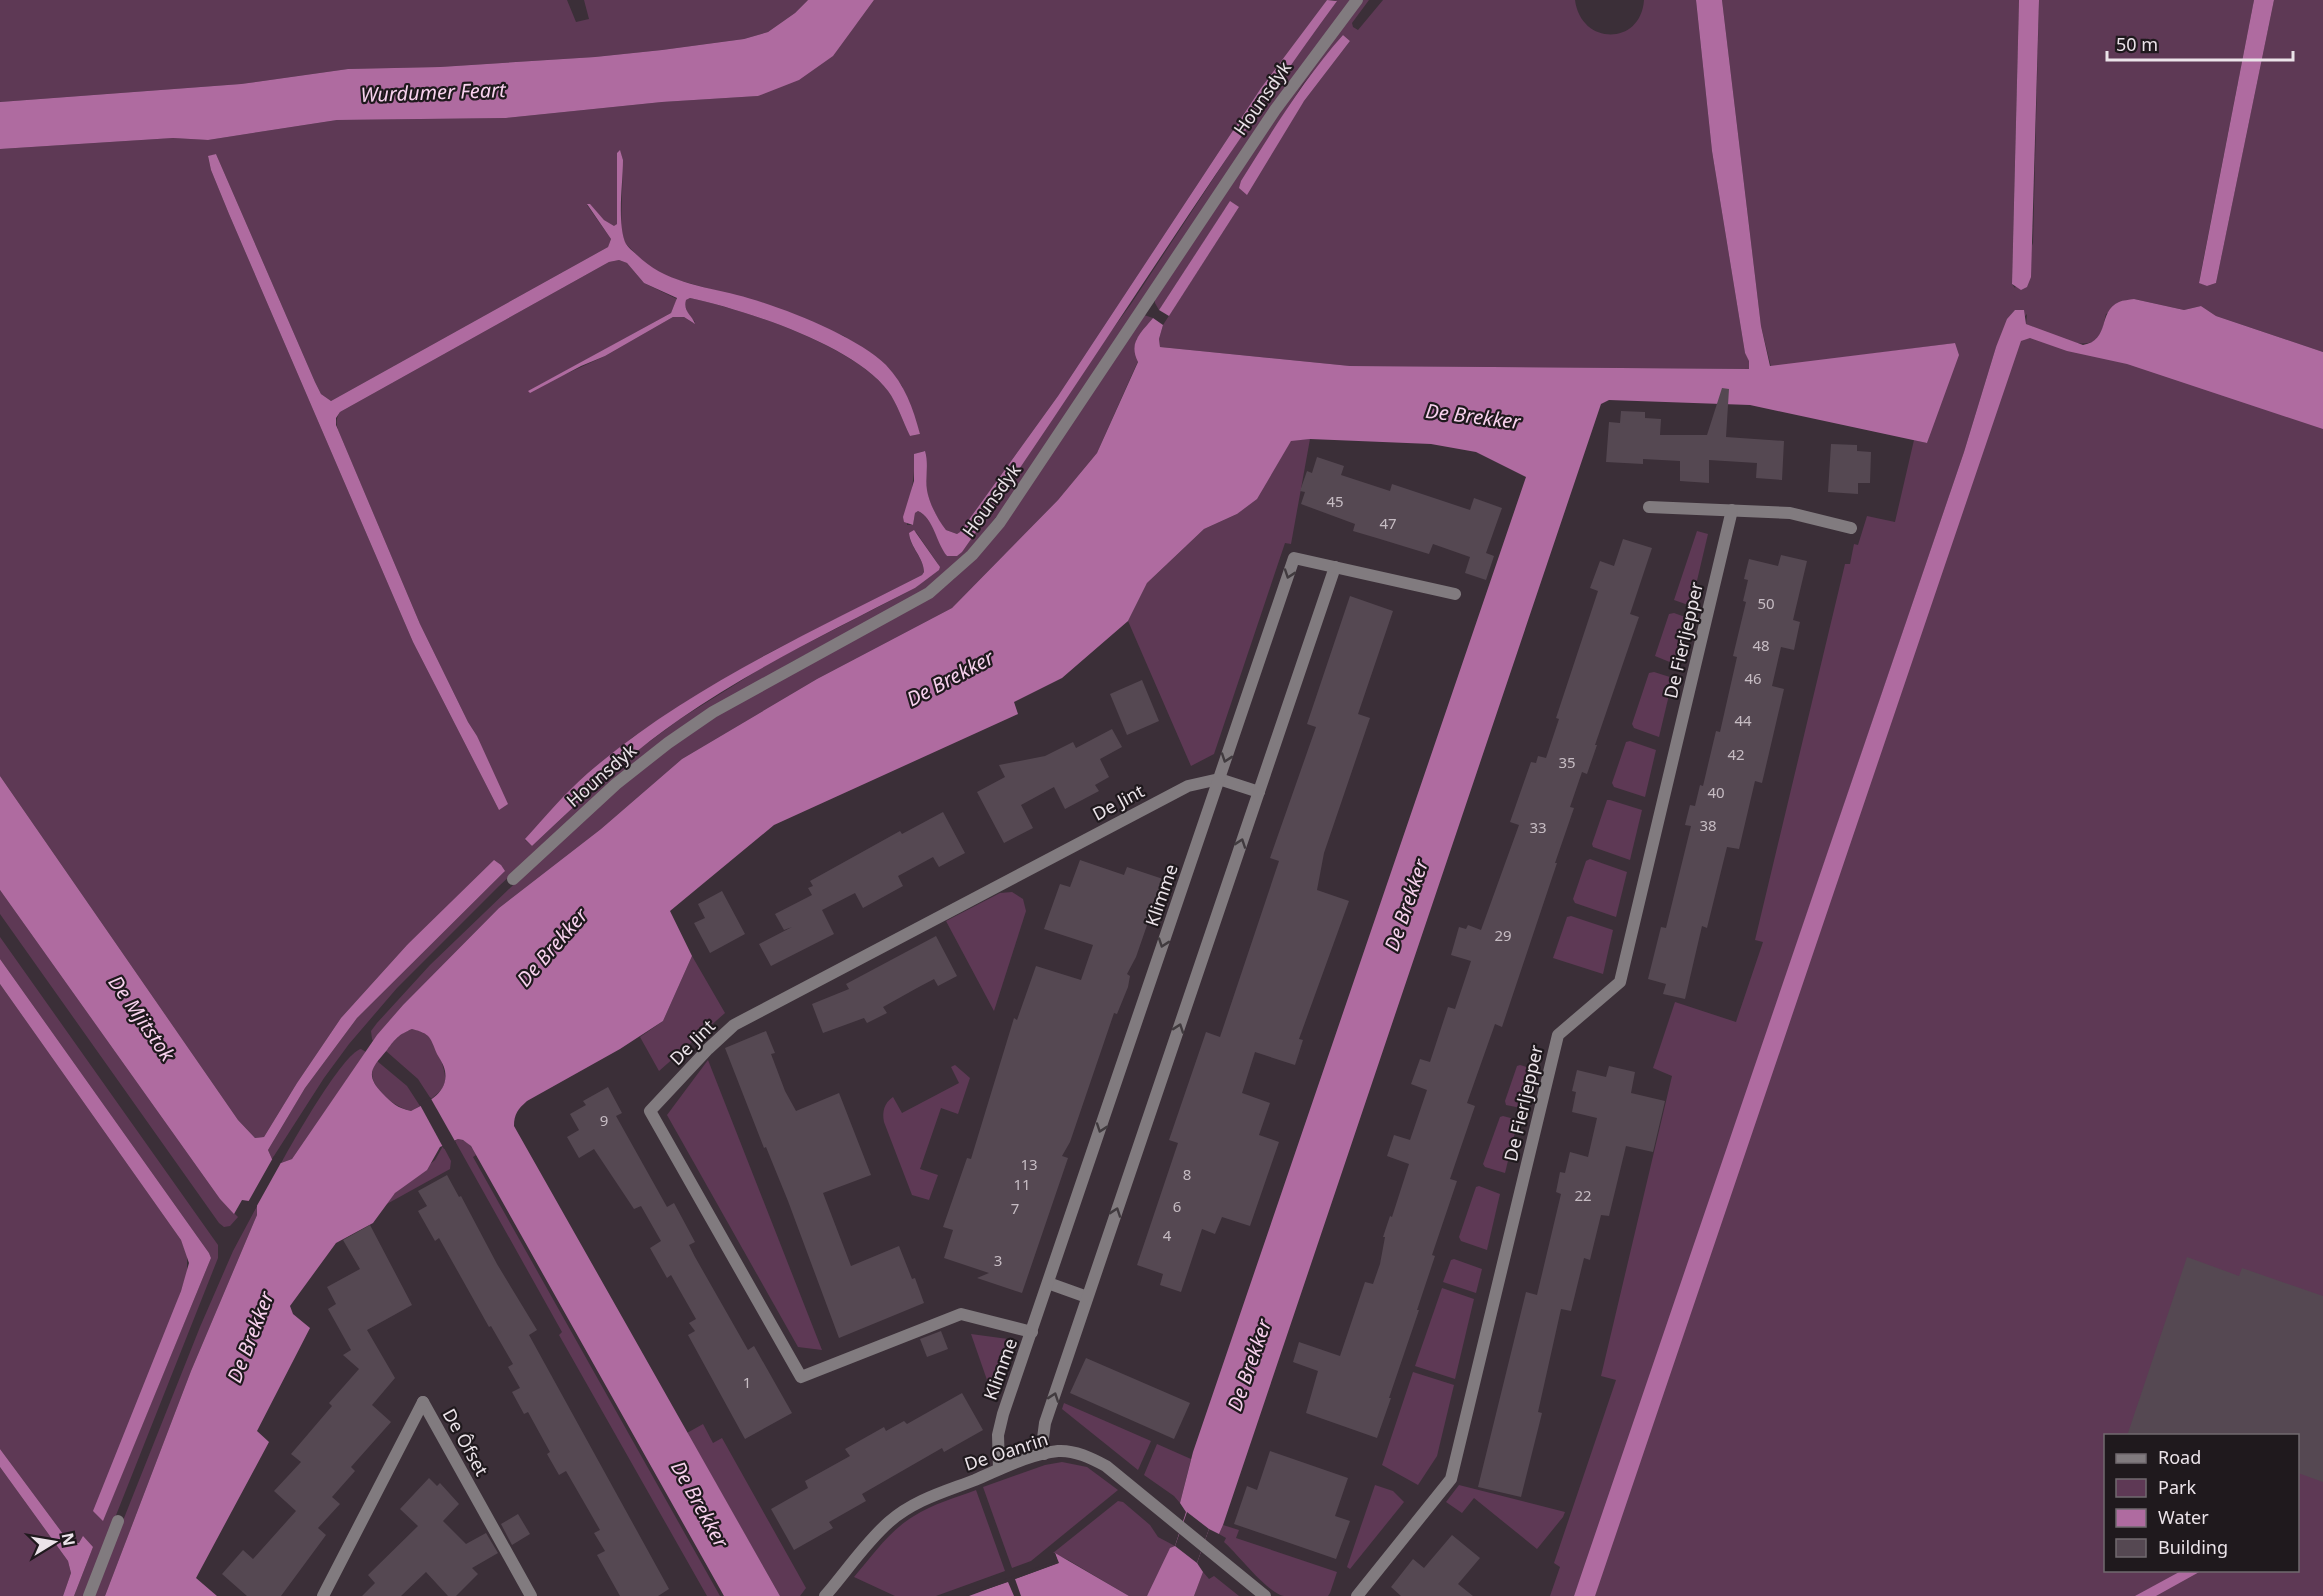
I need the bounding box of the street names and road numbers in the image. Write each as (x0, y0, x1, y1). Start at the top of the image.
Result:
street label: Hounsdyk (1228, 56, 1296, 140)
street label: Hounsdyk (956, 458, 1026, 541)
street label: De Fierljepper (1658, 579, 1708, 701)
street label: Hounsdyk (561, 738, 641, 812)
street label: De Jint (1088, 778, 1148, 826)
street label: Klimme (1139, 861, 1183, 929)
street label: De Jint (664, 1014, 720, 1070)
street label: De Fierljepper (1498, 1042, 1548, 1164)
street label: Klimme (978, 1335, 1022, 1403)
street label: De Ôfset (438, 1404, 495, 1480)
street label: De Oanrin (961, 1426, 1051, 1476)

